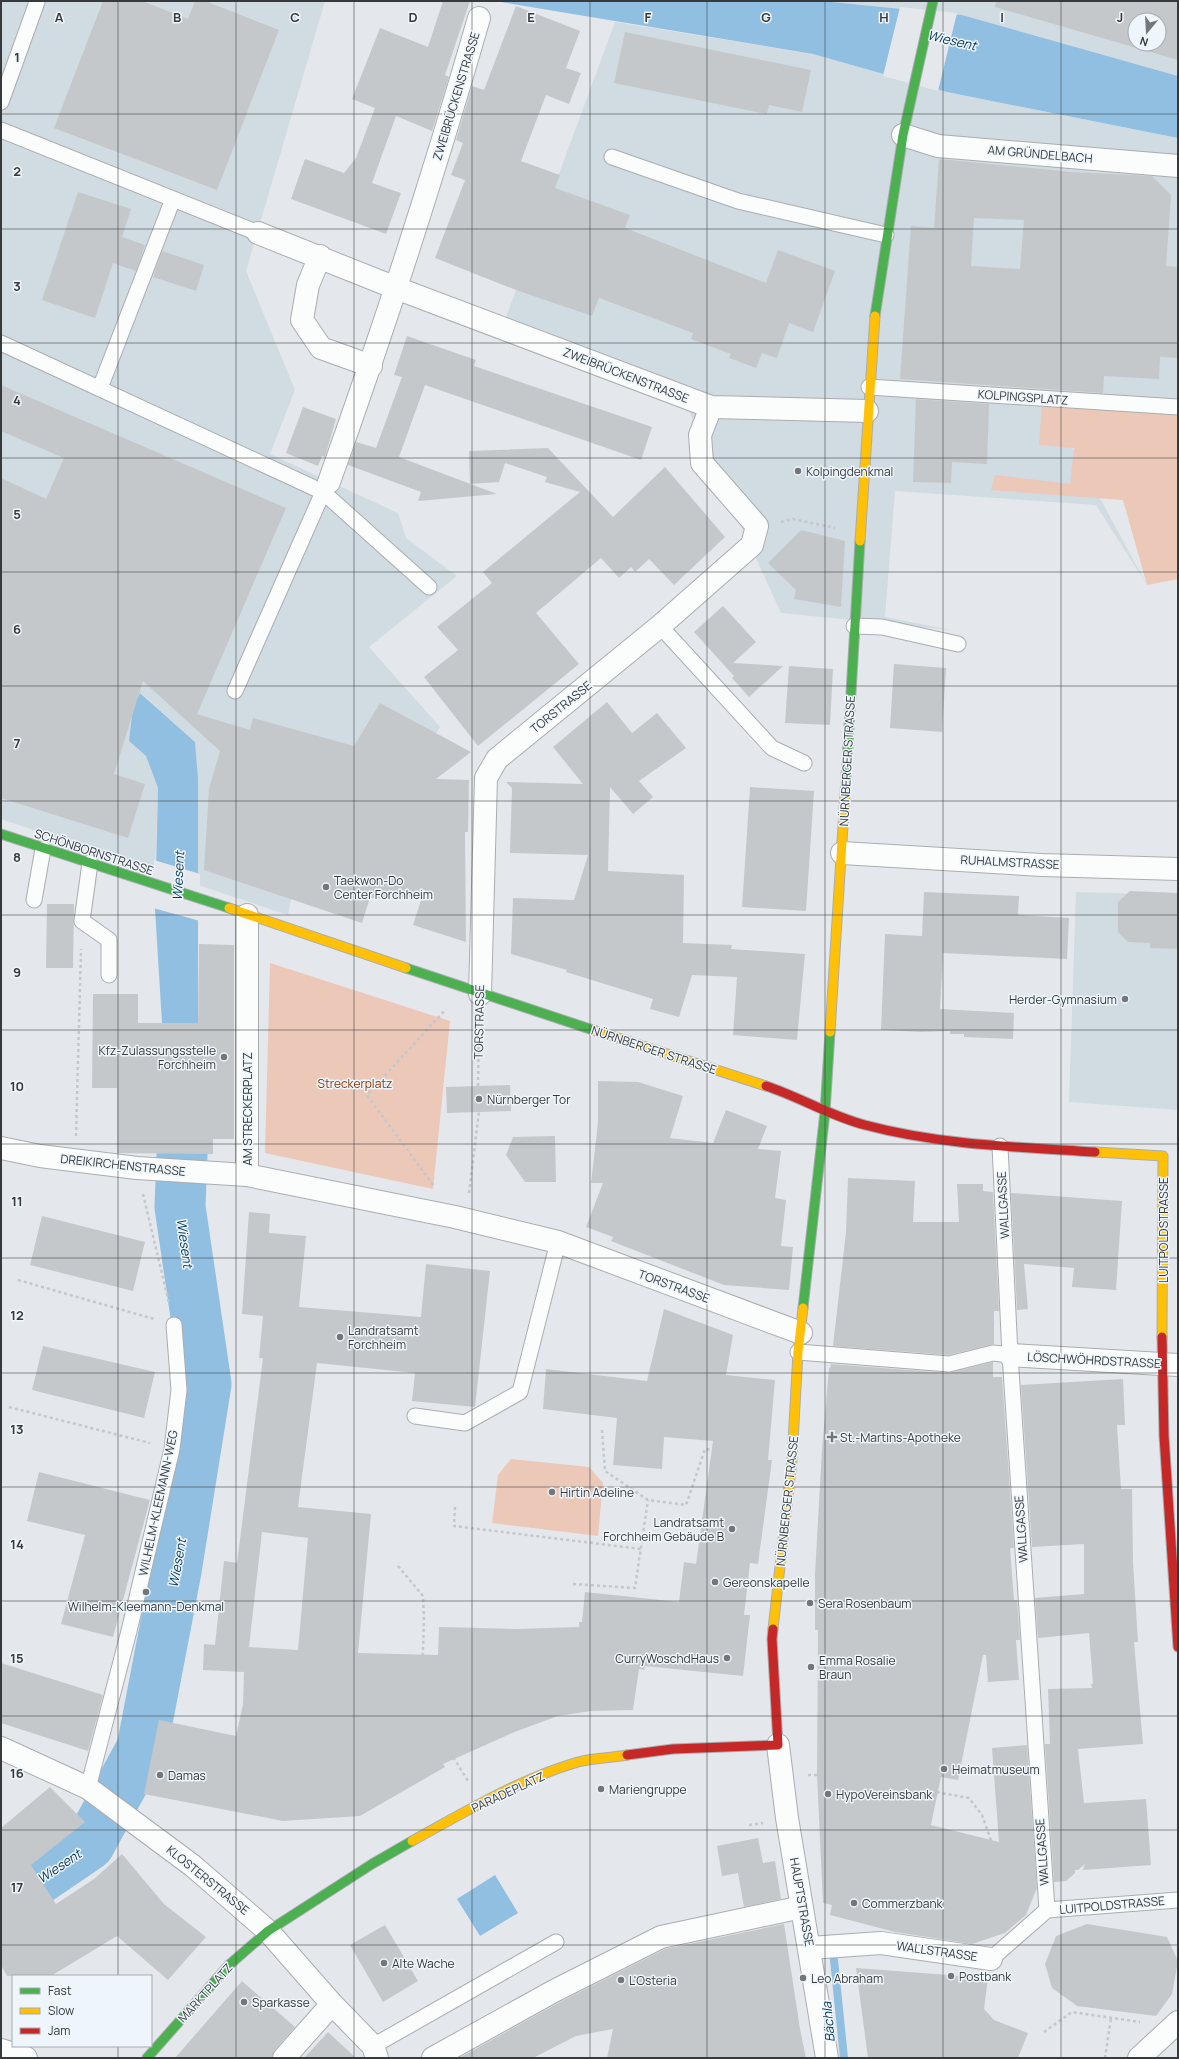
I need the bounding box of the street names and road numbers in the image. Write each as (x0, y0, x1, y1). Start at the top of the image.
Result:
street label: ZWEIBRÜCKENSTRASSE (428, 29, 484, 162)
street label: AM GRÜNDELBACH (987, 141, 1093, 167)
street label: ZWEIBRÜCKENSTRASSE (561, 343, 692, 407)
street label: KOLPINGSPLATZ (977, 385, 1069, 409)
street label: TORSTRASSE (527, 677, 595, 737)
street label: NÜRNBERGER STRASSE (835, 695, 859, 827)
street label: SCHÖNBORNSTRASSE (32, 825, 156, 879)
street label: RUHALMSTRASSE (960, 851, 1060, 873)
street label: TORSTRASSE (470, 984, 488, 1060)
street label: NÜRNBERGER STRASSE (589, 1022, 719, 1078)
street label: AM STRECKERPLATZ (239, 1052, 256, 1166)
street label: DREIKIRCHENSTRASSE (60, 1150, 187, 1180)
street label: WALLGASSE (993, 1171, 1013, 1239)
street label: LUITPOLDSTRASSE (1155, 1177, 1172, 1283)
street label: TORSTRASSE (636, 1265, 712, 1307)
street label: LÖSCHWÖHRDSTRASSE (1027, 1348, 1161, 1372)
street label: WILHELM-KLEEMANN-WEG (134, 1428, 182, 1578)
street label: NÜRNBERGER STRASSE (772, 1435, 802, 1567)
street label: WALLGASSE (1010, 1495, 1032, 1563)
street label: PARADEPLATZ (469, 1768, 547, 1816)
street label: WALLGASSE (1031, 1818, 1053, 1886)
street label: KLOSTERSTRASSE (163, 1841, 253, 1919)
street label: HAUPTSTRASSE (786, 1856, 818, 1948)
street label: LUITPOLDSTRASSE (1058, 1892, 1166, 1918)
street label: WALLSTRASSE (895, 1937, 979, 1965)
street label: MARKTPLATZ (174, 1960, 236, 2026)

